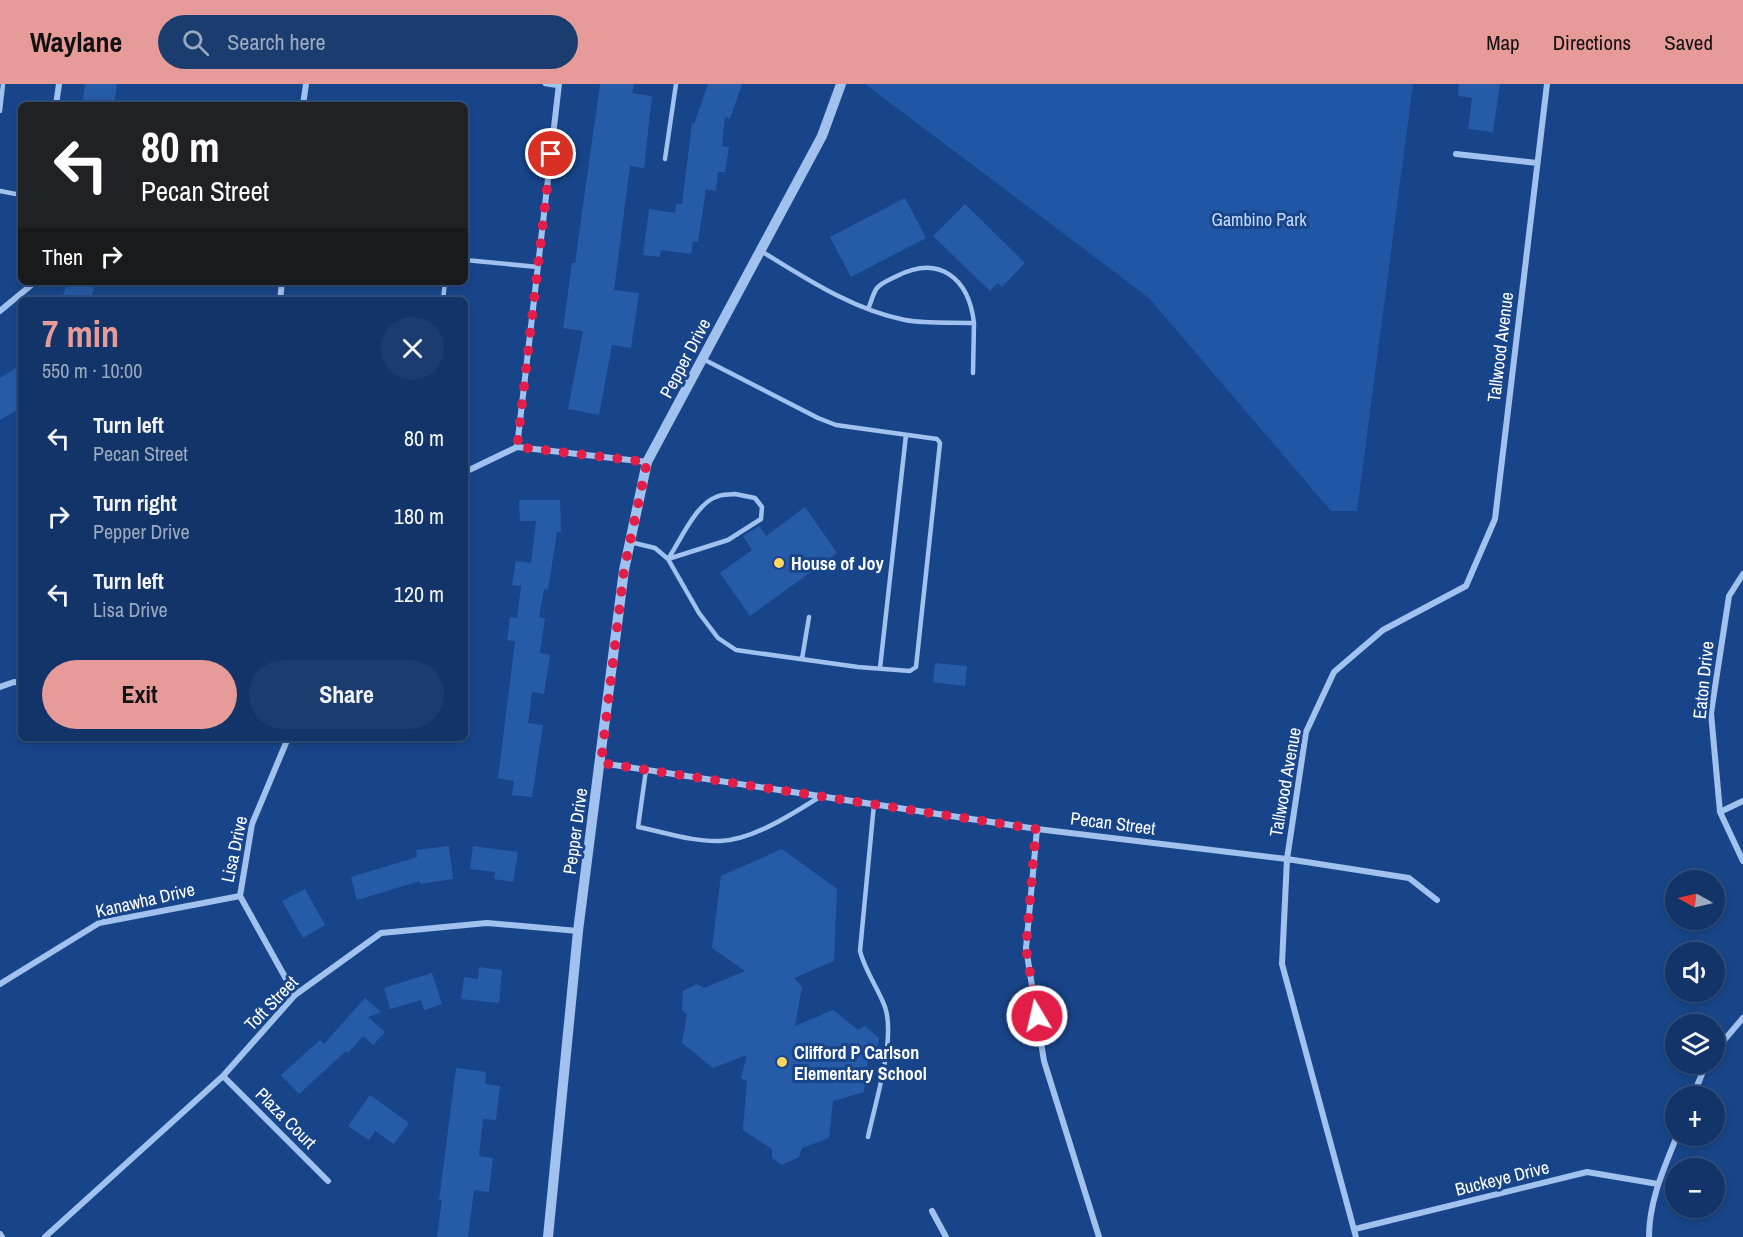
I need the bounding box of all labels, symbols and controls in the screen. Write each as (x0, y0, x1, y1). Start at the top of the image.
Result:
search box (158, 15, 578, 69)
text: Waylane (30, 23, 122, 61)
icon: search (179, 26, 212, 59)
text: Search here (227, 27, 326, 57)
text: Map (1486, 28, 1520, 57)
text: Directions (1553, 28, 1631, 57)
text: Saved (1664, 28, 1713, 57)
text: 80 m (141, 119, 220, 175)
icon: left (42, 126, 120, 204)
pin (525, 128, 576, 179)
icon: arrive (534, 137, 567, 170)
text: Pecan Street (141, 173, 269, 209)
park label: Gambino Park (1211, 207, 1307, 232)
icon: right (95, 240, 128, 273)
text: Then (42, 242, 83, 272)
street label: Tallwood Avenue (1481, 290, 1519, 404)
text: 7 min (42, 310, 119, 358)
street label: Pepper Drive (654, 314, 716, 402)
button: close (381, 317, 444, 380)
text: 550 m · 10:00 (42, 357, 142, 384)
text: Turn left (93, 410, 164, 440)
icon: left (42, 422, 75, 455)
text: 80 m (404, 423, 444, 453)
text: Pecan Street (93, 440, 188, 467)
text: Turn right (93, 488, 177, 518)
icon: right (42, 500, 75, 533)
text: 180 m (394, 501, 444, 531)
text: Pepper Drive (93, 518, 190, 545)
place label: House of Joy (791, 551, 884, 576)
marker: House of Joy (772, 556, 786, 570)
text: Turn left (93, 566, 164, 596)
icon: left (42, 578, 75, 611)
text: 120 m (394, 579, 444, 609)
text: Lisa Drive (93, 596, 168, 623)
street label: Eaton Drive (1686, 640, 1720, 720)
button: Exit (42, 660, 237, 729)
button: Share (249, 660, 444, 729)
street label: Tallwood Avenue (1263, 725, 1307, 839)
street label: Pepper Drive (557, 786, 593, 876)
street label: Pecan Street (1069, 805, 1157, 841)
street label: Lisa Drive (215, 814, 253, 884)
north arrow (1665, 870, 1725, 930)
map controls (1665, 870, 1725, 1218)
street label: Kanawha Drive (93, 876, 197, 924)
button: sound (1665, 942, 1725, 1002)
street label: Toft Street (239, 970, 303, 1036)
position arrow (1005, 984, 1069, 1048)
button: layers (1665, 1014, 1725, 1074)
place label: Clifford P Carlson Elementary School (794, 1040, 927, 1086)
marker: Clifford P Carlson Elementary School (775, 1055, 789, 1069)
street label: Plaza Court (250, 1082, 322, 1154)
button: + (1665, 1086, 1725, 1146)
street label: Buckeye Drive (1452, 1154, 1552, 1202)
button: − (1665, 1158, 1725, 1218)

